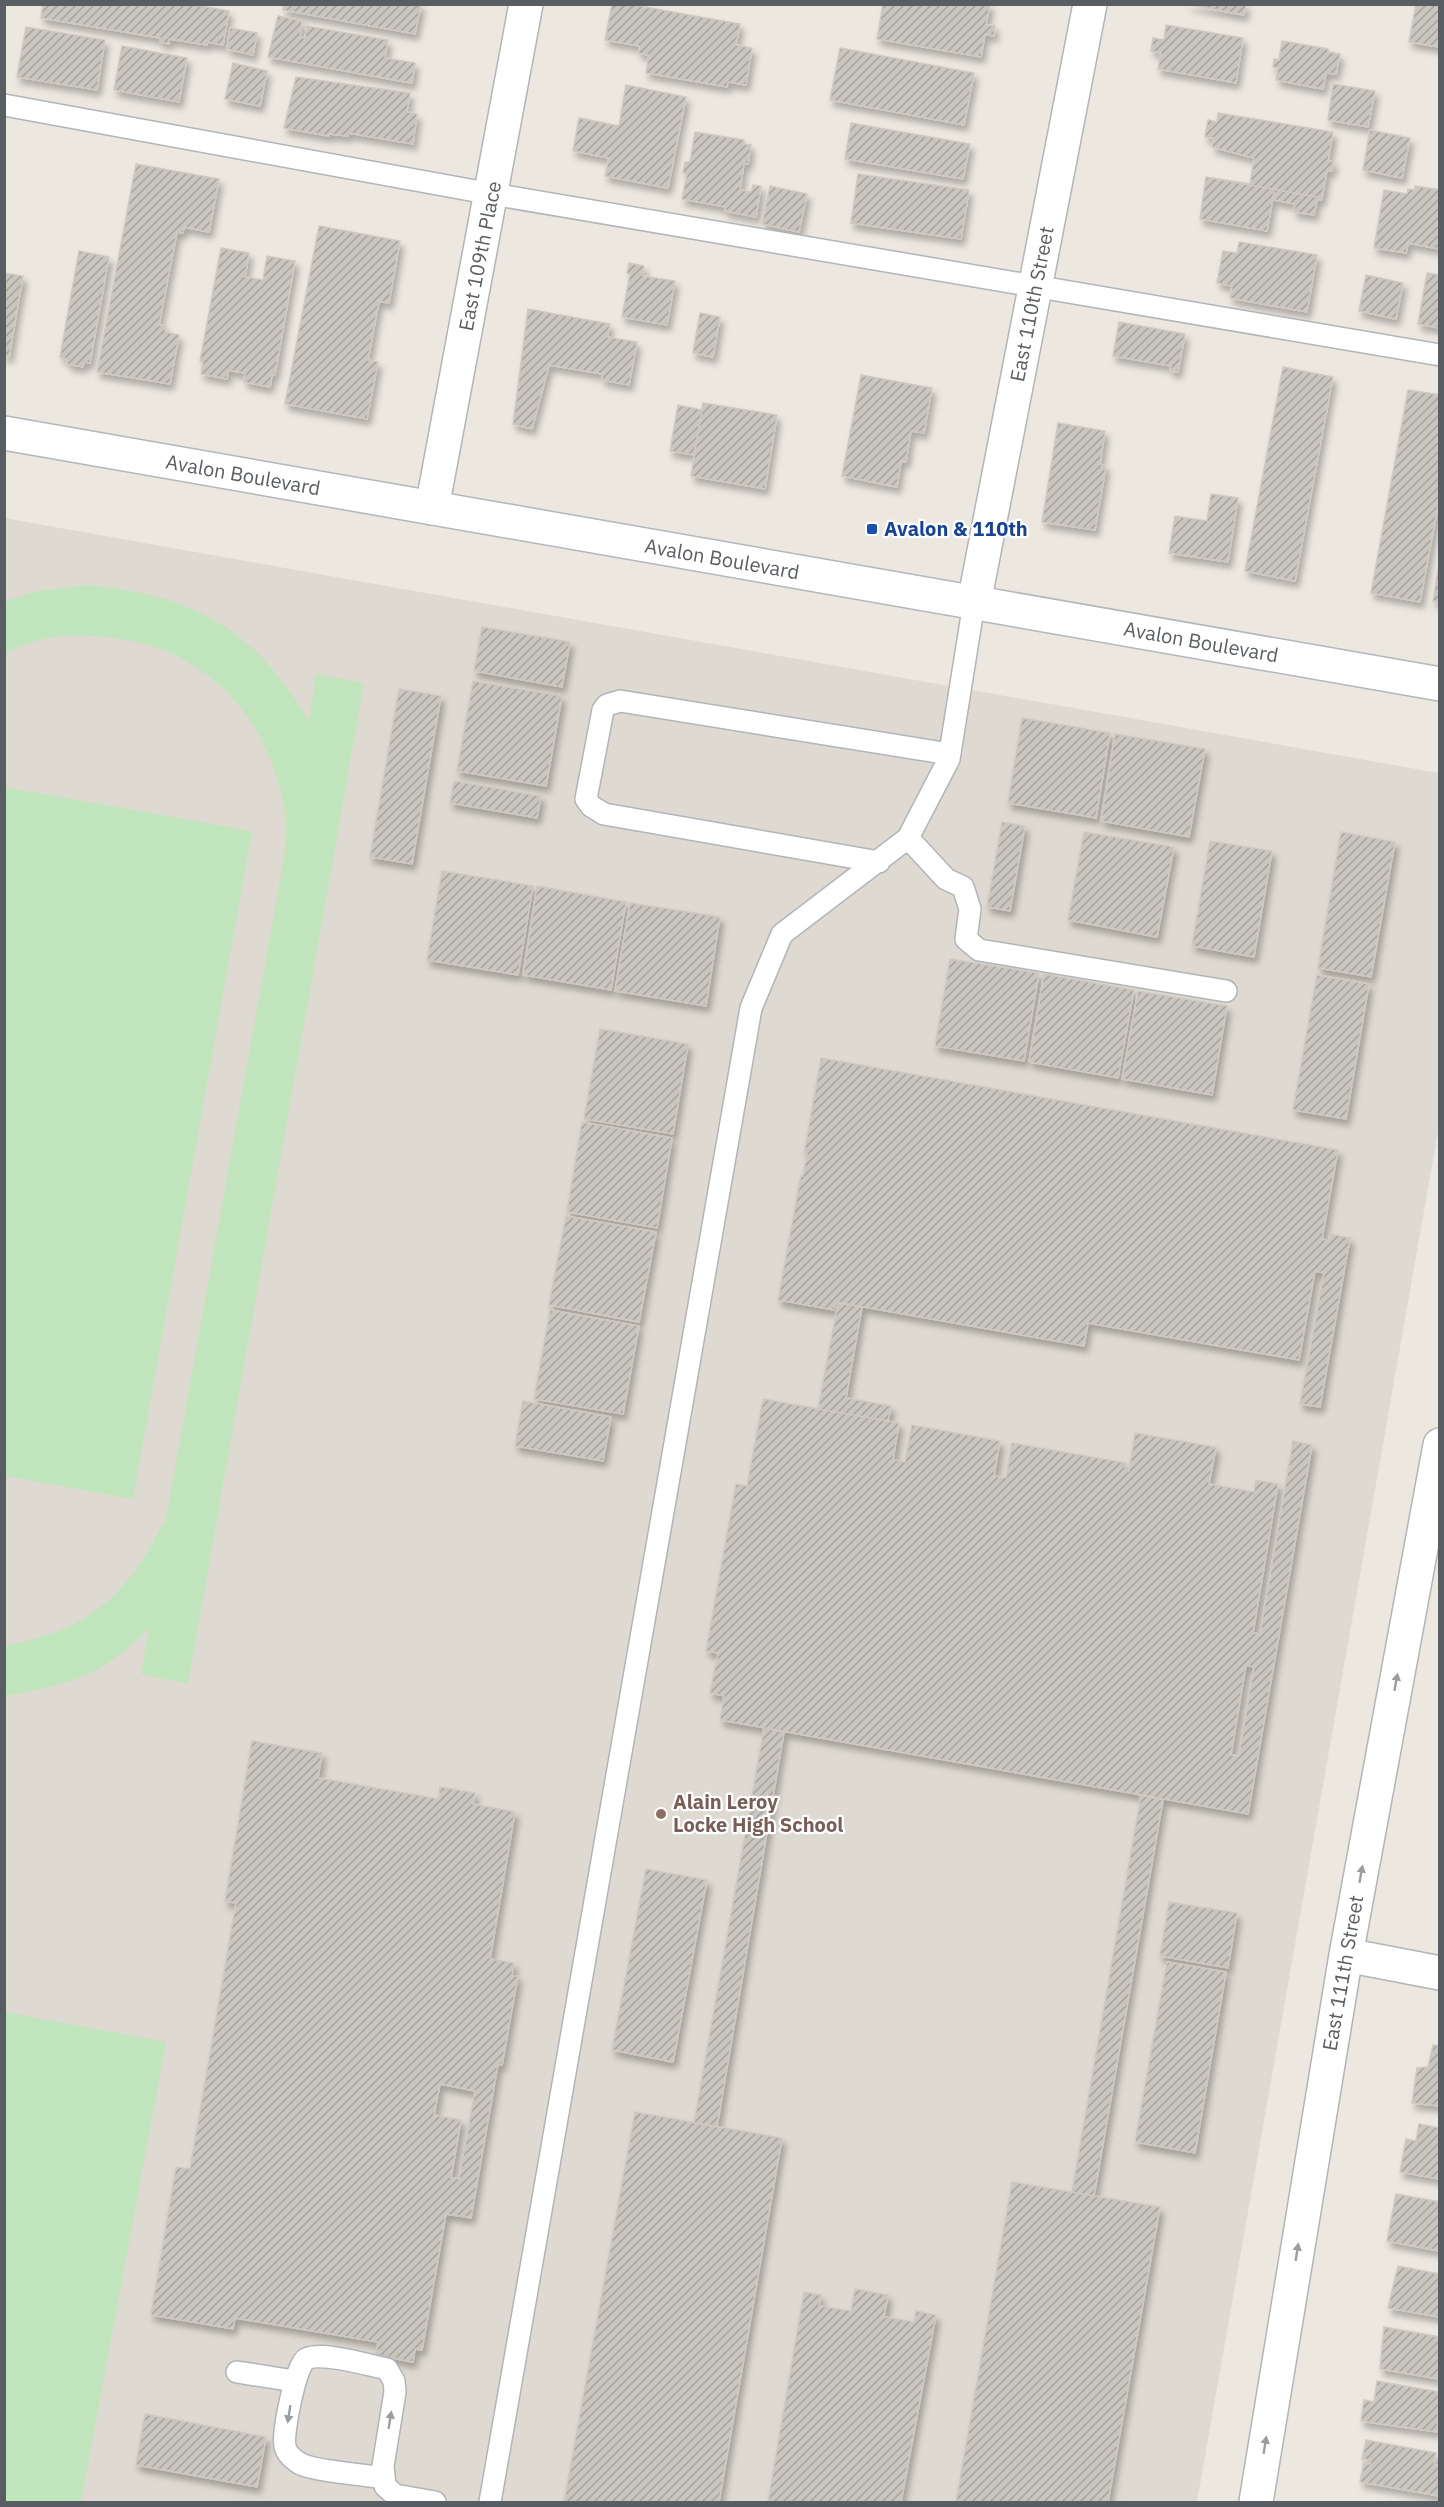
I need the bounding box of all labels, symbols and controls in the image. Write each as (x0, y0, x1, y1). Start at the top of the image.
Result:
street label: East 109th Place (452, 179, 507, 333)
street label: East 110th Street (1003, 224, 1060, 384)
street label: Avalon Boulevard (164, 448, 323, 501)
place label: Avalon & 110th (884, 515, 1028, 542)
marker: Avalon & 110th (865, 522, 879, 536)
street label: Avalon Boulevard (643, 532, 802, 585)
street label: Avalon Boulevard (1122, 615, 1281, 668)
one-way arrow (1392, 1672, 1401, 1691)
place label: Alain Leroy Locke High School (673, 1788, 843, 1838)
marker: Alain Leroy Locke High School (654, 1807, 668, 1821)
one-way arrow (1357, 1864, 1366, 1883)
street label: East 111th Street (1316, 1893, 1369, 2053)
one-way arrow (1293, 2243, 1302, 2262)
one-way arrow (285, 2404, 294, 2423)
one-way arrow (386, 2411, 395, 2430)
one-way arrow (1261, 2435, 1270, 2454)

